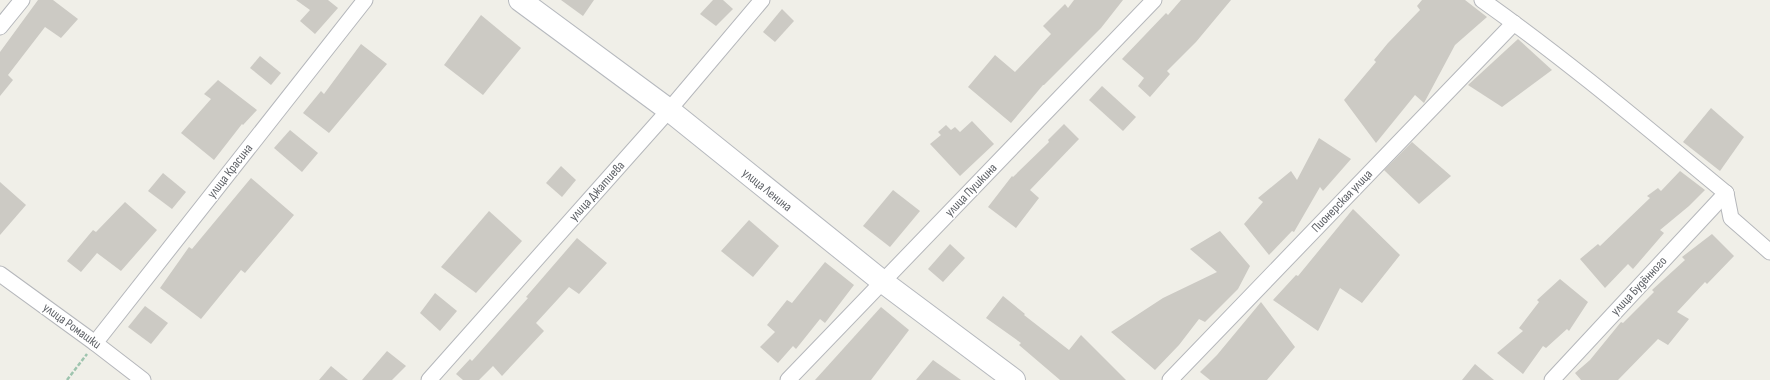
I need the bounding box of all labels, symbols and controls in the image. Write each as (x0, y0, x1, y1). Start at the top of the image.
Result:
street label: улица Красина (204, 141, 256, 201)
street label: улица Джатиева (566, 158, 628, 224)
street label: улица Пушкина (942, 160, 1000, 220)
street label: улица Ленина (739, 165, 795, 215)
street label: Пионерская улица (1308, 166, 1376, 236)
street label: улица Будённого (1608, 253, 1670, 319)
street label: улица Ромашки (40, 299, 104, 353)

